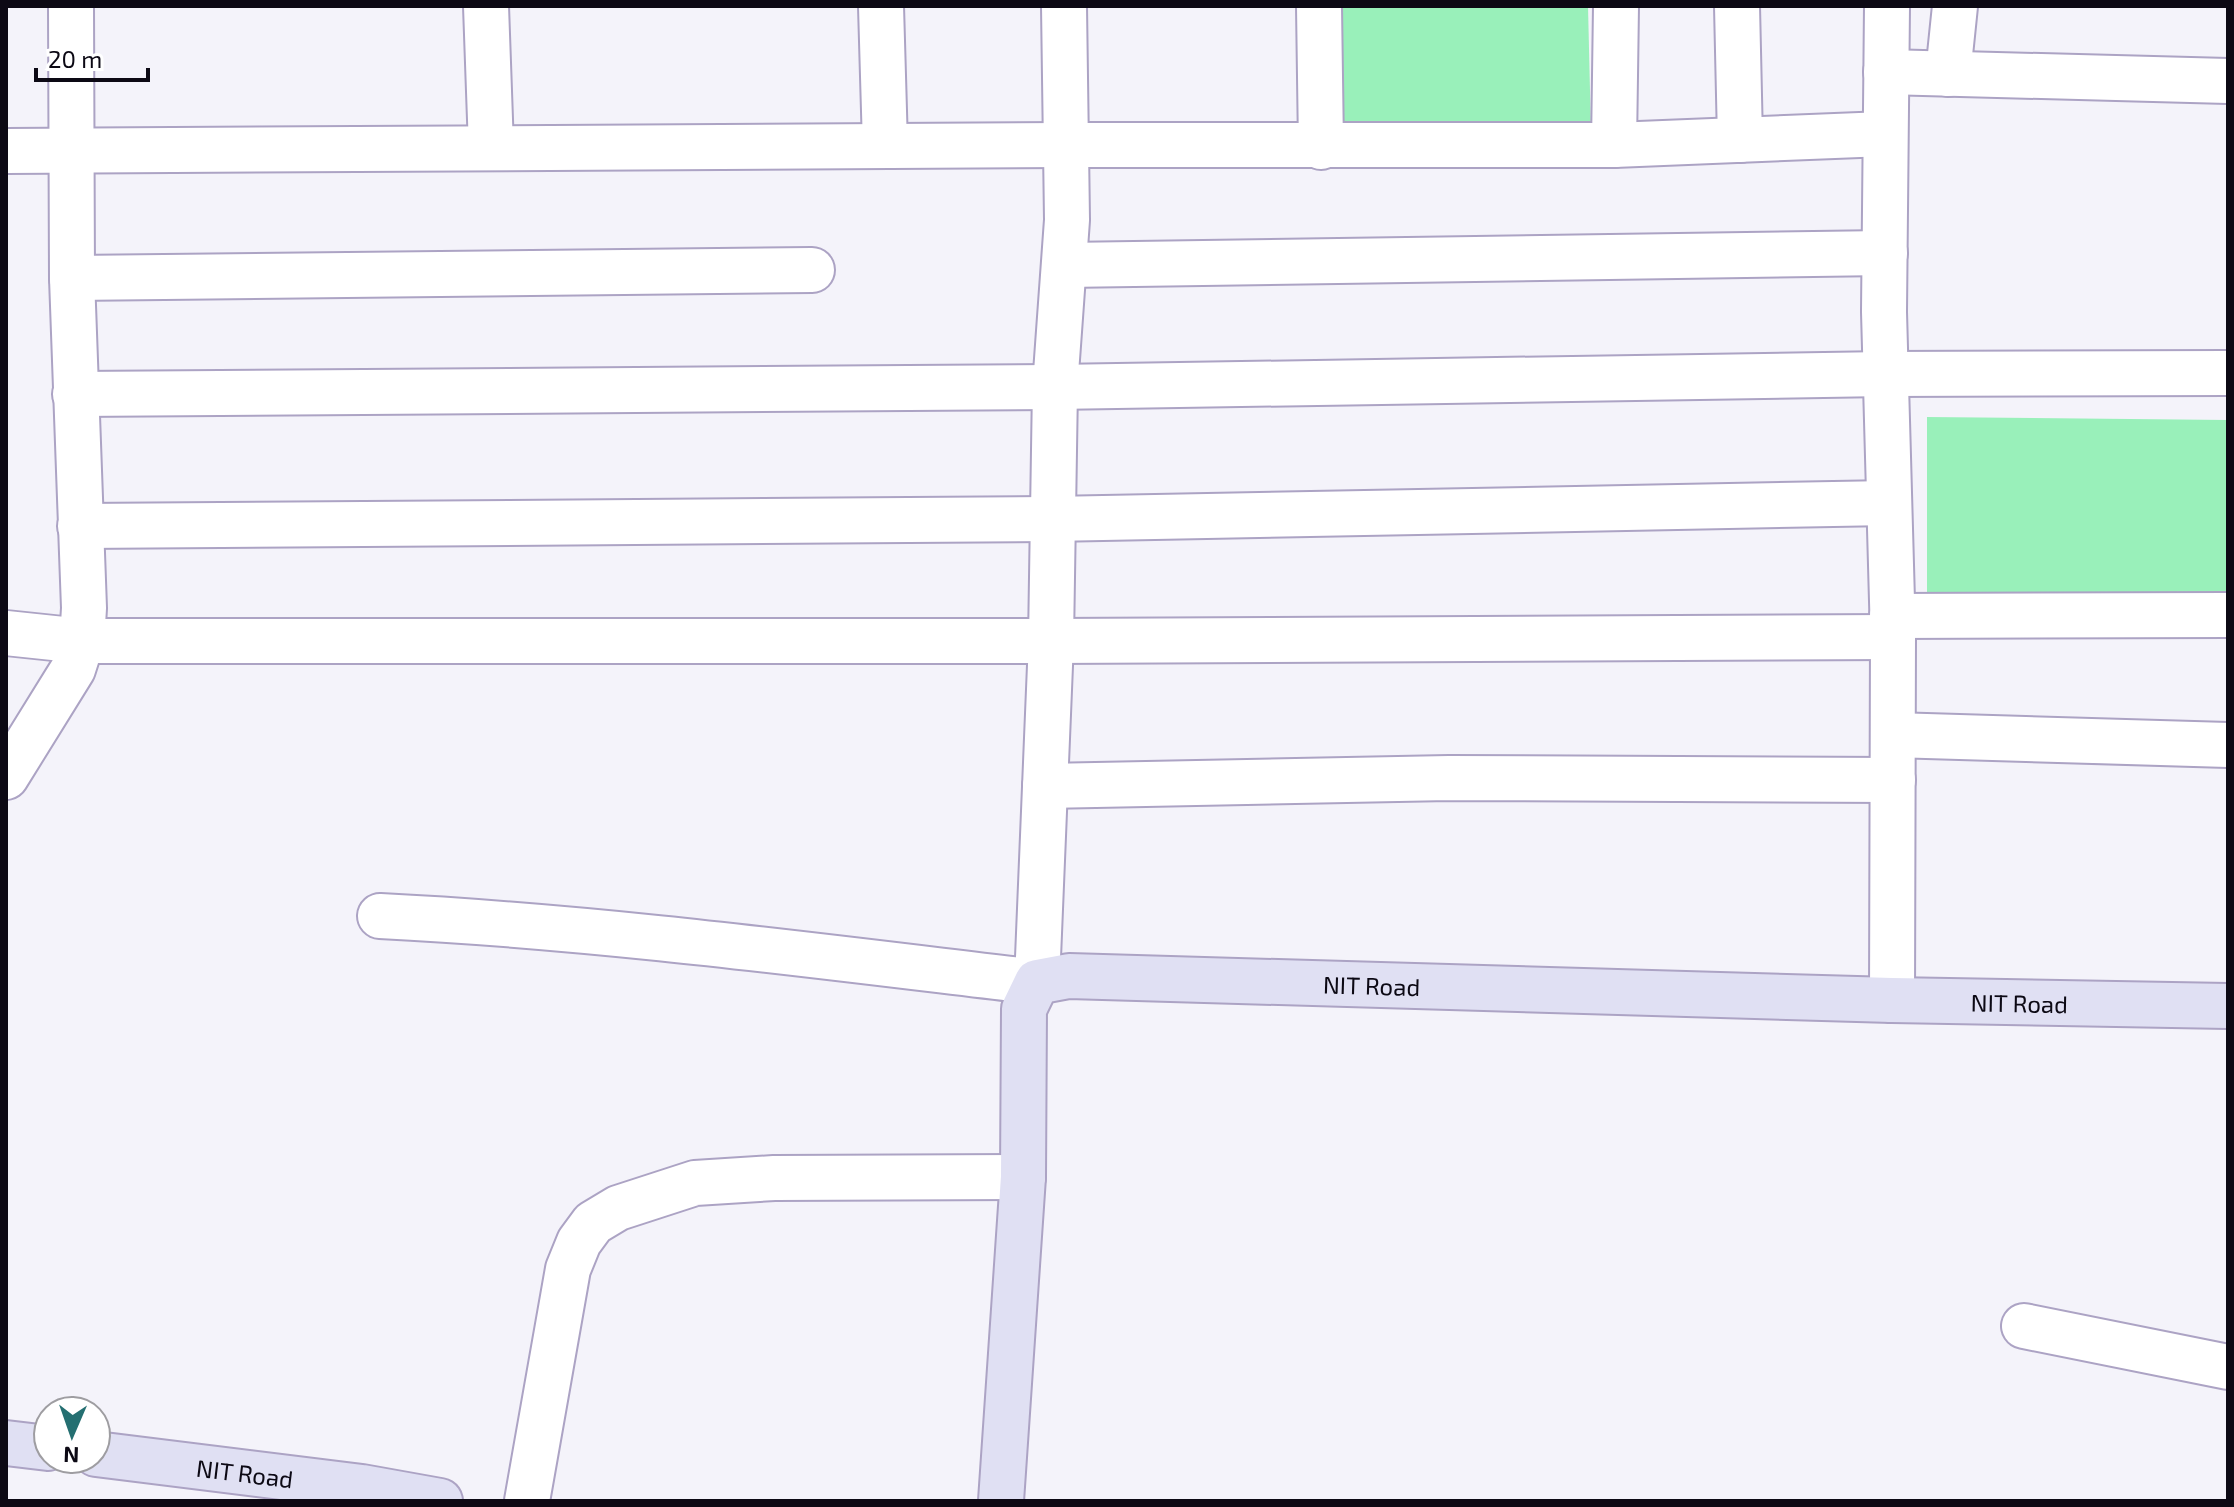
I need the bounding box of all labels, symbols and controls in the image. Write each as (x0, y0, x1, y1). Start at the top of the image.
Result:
scale bar (36, 32, 148, 82)
text: 20 m (48, 44, 102, 73)
street label: NIT Road (1323, 969, 1421, 1001)
street label: NIT Road (1970, 987, 2068, 1018)
north arrow (32, 1395, 112, 1475)
text: N (63, 1443, 80, 1469)
street label: NIT Road (195, 1452, 295, 1493)

